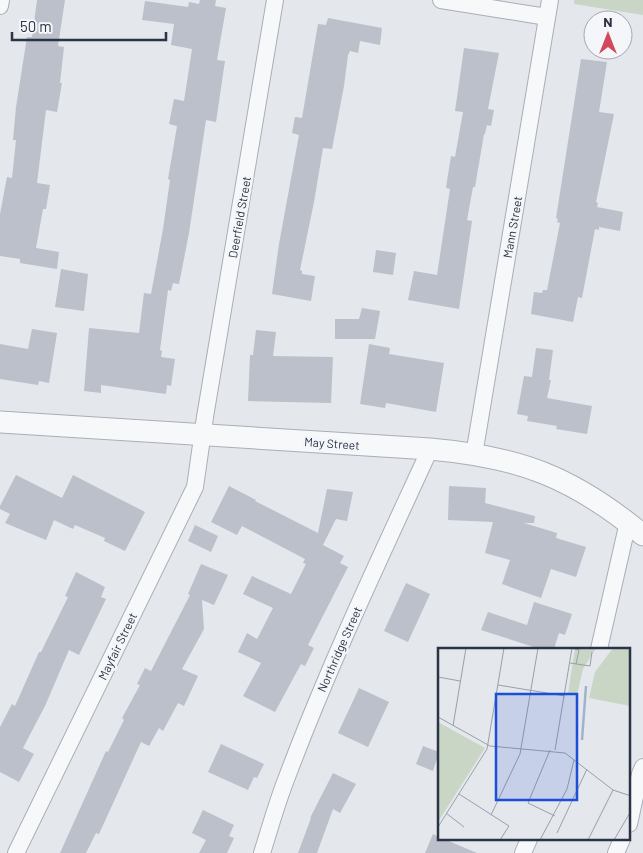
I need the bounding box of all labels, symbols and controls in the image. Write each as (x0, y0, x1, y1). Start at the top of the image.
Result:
scale bar (12, 10, 166, 42)
north arrow (583, 10, 633, 60)
text: N (603, 13, 613, 30)
text: 50 m (20, 17, 52, 35)
street label: Deerfield Street (225, 175, 253, 259)
street label: Mann Street (500, 195, 524, 259)
street label: May Street (304, 434, 360, 452)
street label: Northridge Street (314, 604, 364, 694)
street label: Mayfair Street (95, 610, 139, 682)
inset map (438, 648, 630, 840)

